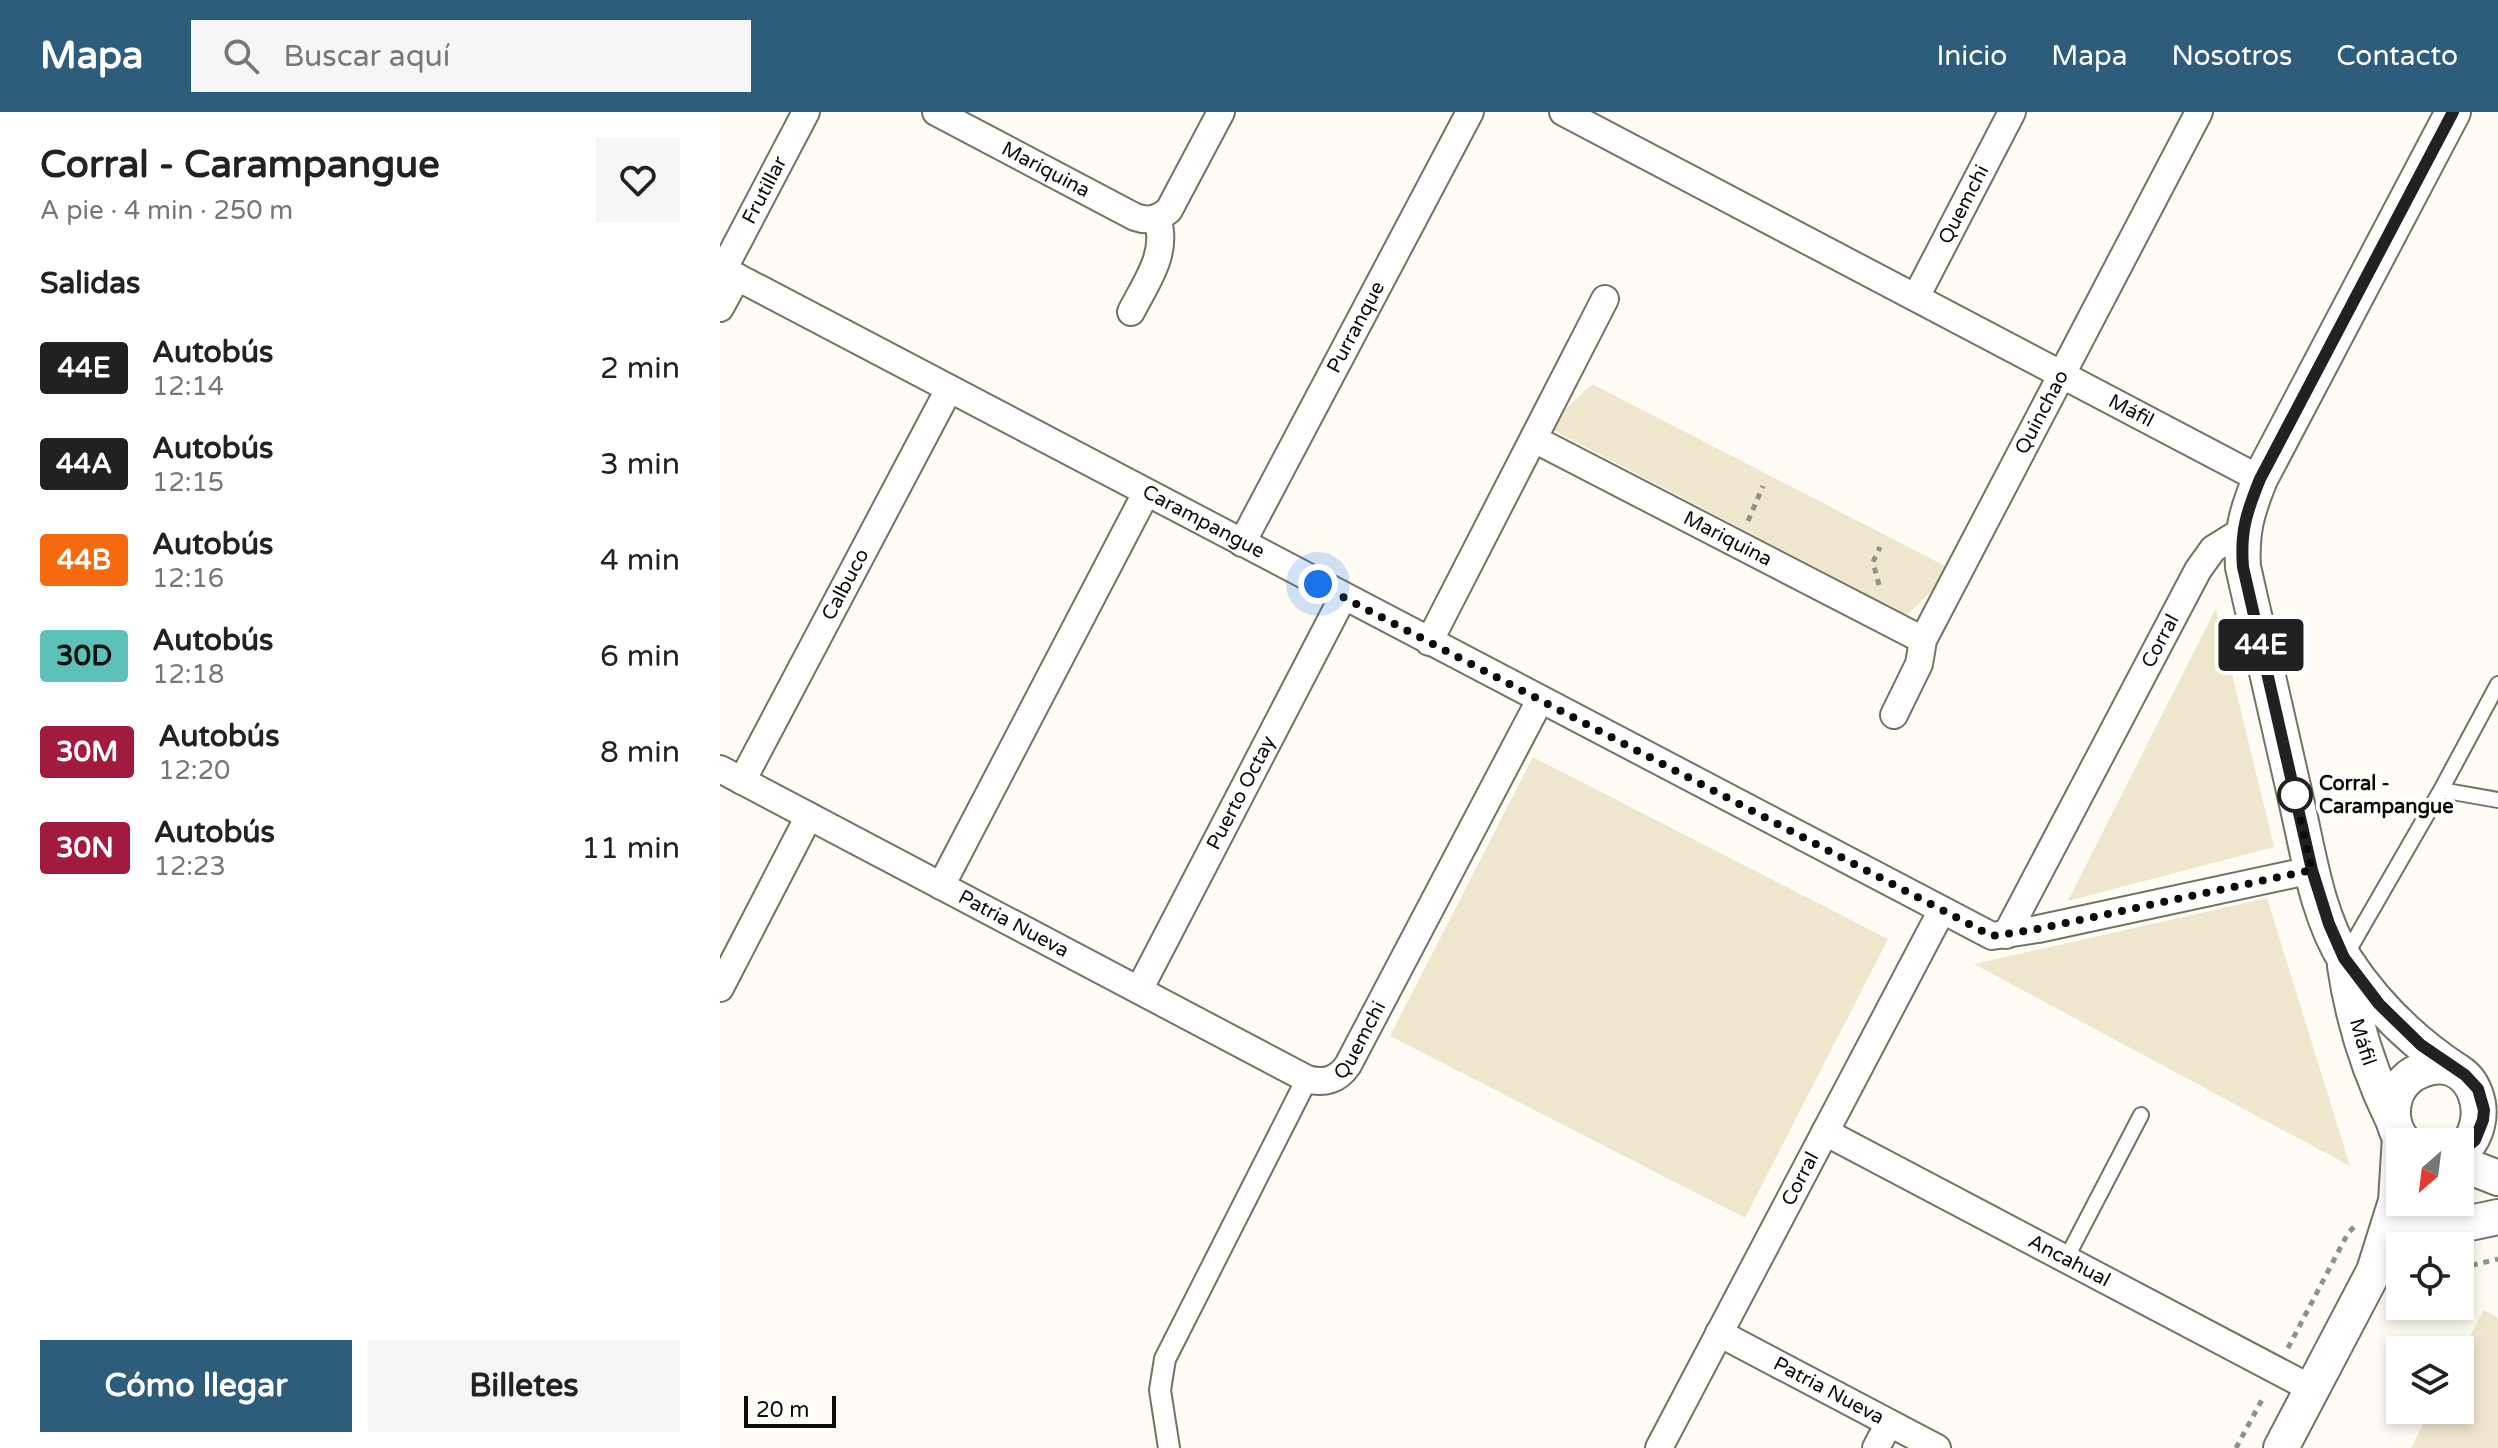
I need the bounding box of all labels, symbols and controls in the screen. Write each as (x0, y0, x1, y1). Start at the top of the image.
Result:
search box (191, 20, 751, 92)
text: Mapa (40, 33, 143, 79)
icon: search (219, 34, 263, 78)
text: Buscar aquí (283, 38, 450, 75)
text: Inicio (1937, 39, 2007, 73)
text: Mapa (2051, 39, 2127, 73)
text: Nosotros (2171, 39, 2292, 73)
text: Contacto (2336, 39, 2458, 73)
street label: Mariquina (997, 137, 1094, 203)
button: heart (596, 138, 680, 222)
text: Corral - Carampangue (40, 142, 440, 188)
street label: Frutillar (737, 152, 793, 228)
street label: Quemchi (1933, 161, 1994, 248)
text: A pie · 4 min · 250 m (40, 195, 293, 226)
text: Salidas (40, 265, 140, 302)
street label: Purranque (1322, 277, 1390, 377)
text: Autobús (152, 334, 273, 371)
text: 2 min (600, 350, 680, 387)
text: 44E (57, 351, 111, 385)
street label: Quinchao (2010, 366, 2074, 459)
text: 12:14 (152, 371, 224, 402)
street label: Máfil (2104, 389, 2158, 433)
text: Autobús (152, 430, 273, 467)
text: 3 min (600, 446, 680, 483)
text: 44A (56, 447, 112, 481)
text: 12:15 (152, 467, 224, 498)
street label: Carampangue (1138, 480, 1269, 564)
street label: Mariquina (1679, 506, 1776, 572)
text: Autobús (152, 526, 273, 563)
text: 4 min (600, 542, 680, 579)
text: 44B (57, 543, 111, 577)
street label: Calbuco (817, 545, 874, 625)
text: 12:16 (152, 563, 224, 594)
your location (1298, 564, 1338, 604)
street label: Corral (2137, 610, 2185, 672)
line badge: 44E (2215, 619, 2307, 671)
text: Autobús (152, 622, 274, 659)
text: 44E (2234, 628, 2288, 662)
text: 6 min (600, 638, 680, 675)
text: 30D (56, 639, 112, 673)
text: 12:18 (152, 659, 224, 690)
text: Autobús (158, 718, 280, 755)
street label: Puerto Octay (1202, 732, 1281, 854)
text: 8 min (600, 734, 680, 771)
text: 30M (56, 735, 118, 769)
text: 12:20 (158, 755, 230, 786)
place label: Corral - Carampangue (2319, 772, 2454, 819)
marker: Corral - Carampangue (2278, 778, 2312, 812)
text: Autobús (154, 814, 275, 851)
text: 11 min (581, 830, 680, 867)
text: 30N (56, 831, 114, 865)
text: 12:23 (154, 851, 226, 882)
street label: Patria Nueva (954, 885, 1073, 963)
street label: Quemchi (1329, 997, 1391, 1085)
street label: Máfil (2344, 1016, 2381, 1069)
north arrow (2386, 1128, 2474, 1216)
map controls (2386, 1128, 2474, 1424)
street label: Corral (1777, 1148, 1824, 1210)
street label: Ancahual (2024, 1229, 2114, 1292)
button: locate (2386, 1232, 2474, 1320)
button: layers (2386, 1336, 2474, 1424)
button: Cómo llegar (40, 1340, 352, 1432)
button: Billetes (368, 1340, 680, 1432)
street label: Patria Nueva (1769, 1352, 1888, 1430)
scale bar (744, 1392, 836, 1428)
text: 20 m (756, 1397, 810, 1423)

